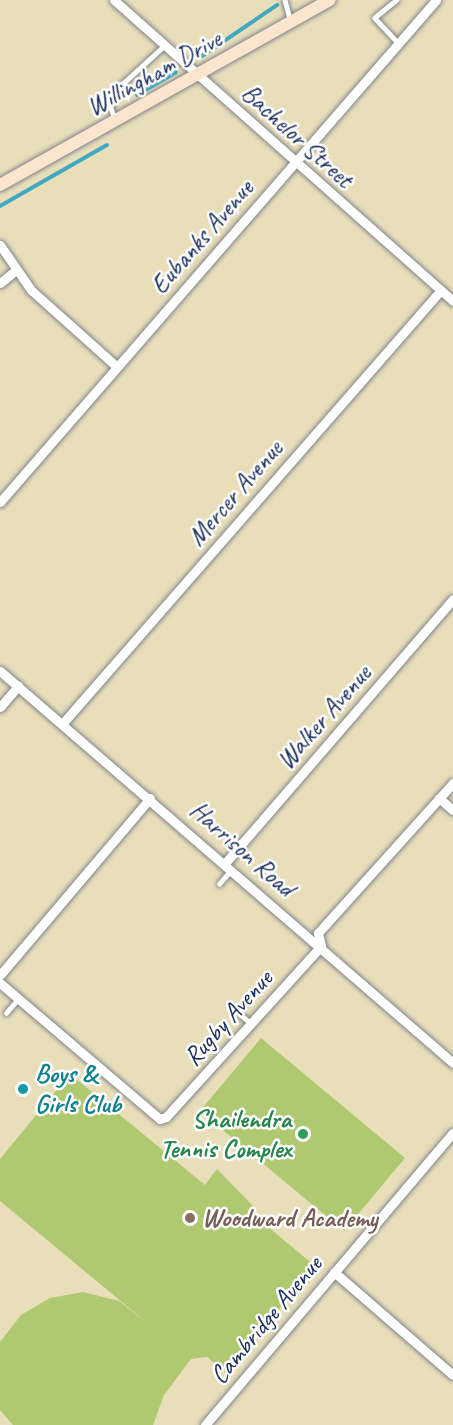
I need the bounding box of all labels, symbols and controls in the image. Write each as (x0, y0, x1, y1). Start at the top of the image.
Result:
street label: Willingham Drive (81, 23, 227, 123)
street label: Bachelor Street (234, 77, 360, 195)
street label: Eubanks Avenue (144, 174, 260, 300)
street label: Mercer Avenue (181, 434, 289, 552)
street label: Walker Avenue (270, 659, 378, 775)
street label: Harrison Road (183, 795, 301, 903)
street label: Rugby Avenue (177, 964, 279, 1072)
place label: Boys & Girls Club (35, 1058, 121, 1120)
marker: Boys & Girls Club (16, 1082, 30, 1096)
place label: Shailendra Tennis Complex (160, 1103, 291, 1164)
marker: Shailendra Tennis Complex (296, 1127, 310, 1141)
place label: Woodward Academy (202, 1202, 378, 1234)
marker: Woodward Academy (183, 1211, 197, 1225)
street label: Cambridge Avenue (203, 1250, 329, 1390)

